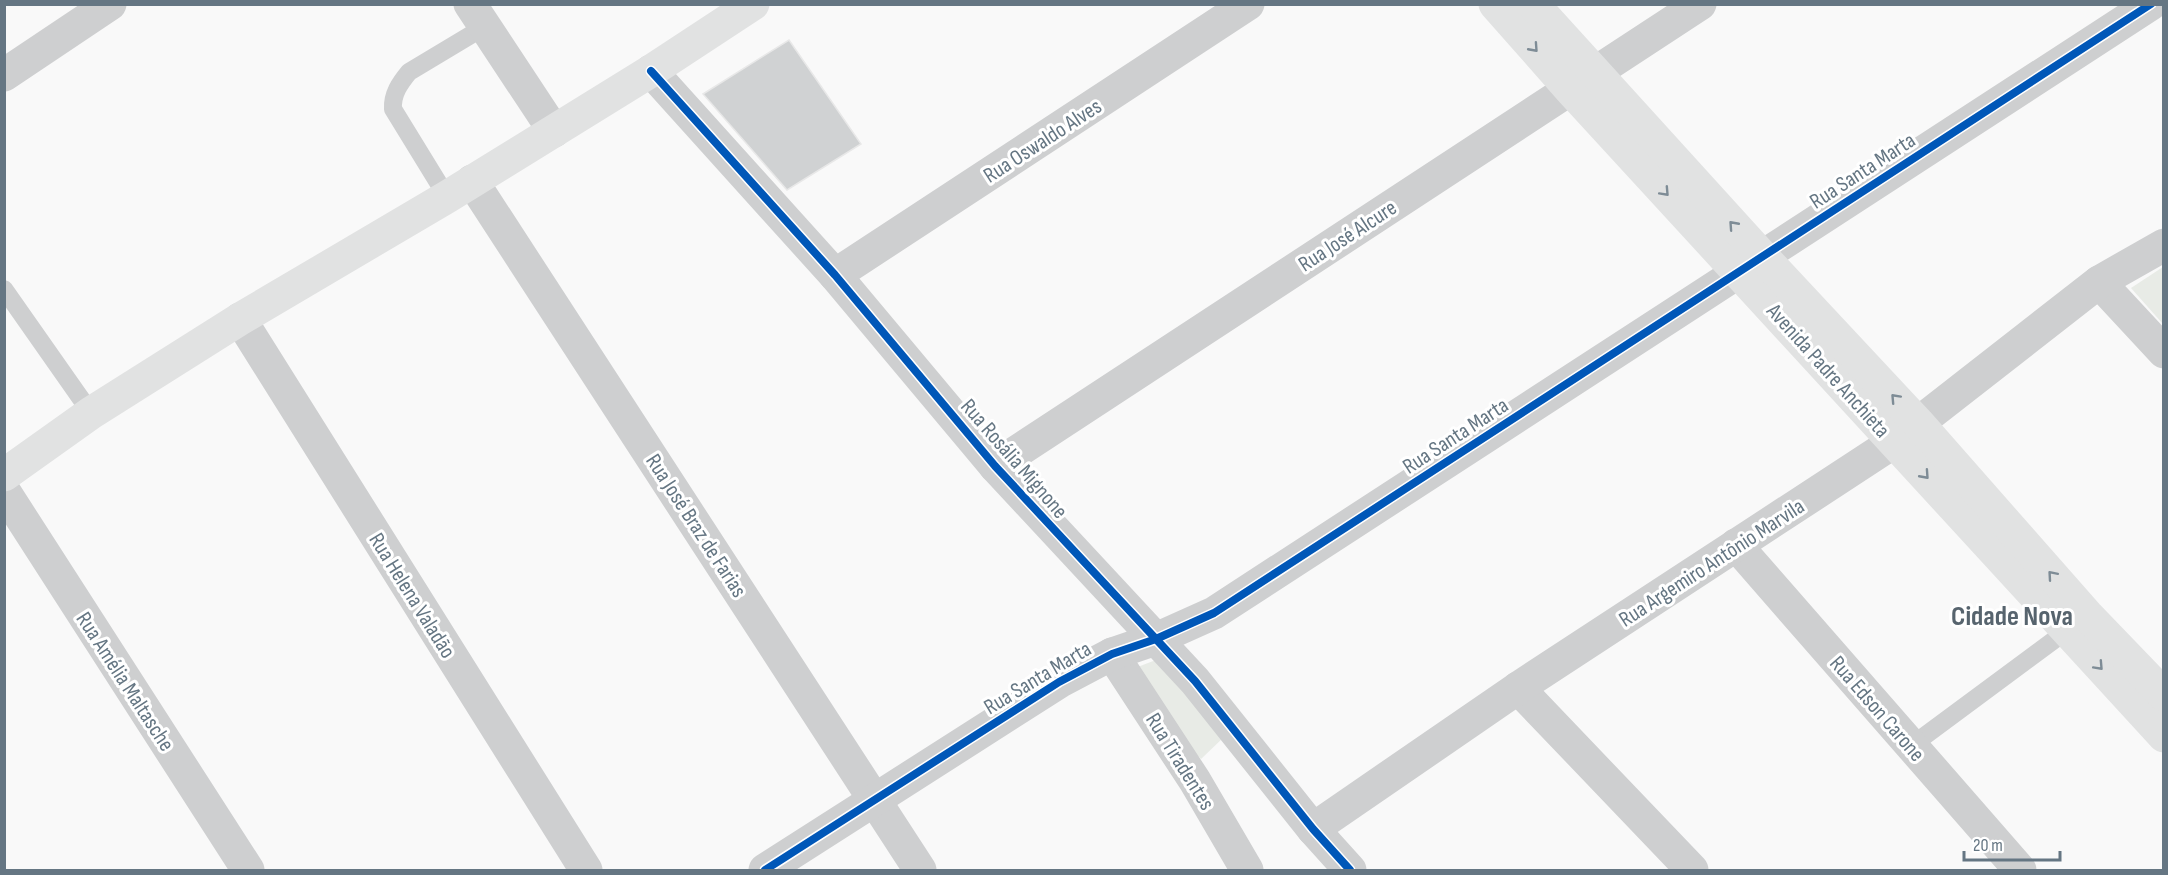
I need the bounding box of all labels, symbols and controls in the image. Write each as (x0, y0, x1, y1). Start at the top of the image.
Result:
one-way arrow (1527, 41, 1538, 52)
street label: Rua Oswaldo Alves (979, 93, 1107, 189)
street label: Rua Santa Marta (1805, 127, 1921, 215)
one-way arrow (1658, 185, 1669, 196)
street label: Rua José Alcure (1294, 194, 1402, 278)
one-way arrow (1730, 221, 1741, 232)
street label: Avenida Padre Anchieta (1760, 298, 1895, 444)
street label: Rua Santa Marta (1398, 392, 1514, 480)
street label: Rua Rosália Mignone (954, 394, 1073, 524)
one-way arrow (1891, 394, 1902, 404)
street label: Rua José Braz de Farias (639, 449, 752, 603)
one-way arrow (1918, 468, 1929, 479)
street label: Rua Argemiro Antônio Marvila (1614, 493, 1810, 633)
street label: Rua Helena Valadão (362, 528, 461, 663)
one-way arrow (2049, 571, 2060, 582)
district label: Cidade Nova (1951, 600, 2073, 633)
street label: Rua Amélia Maltasche (70, 607, 180, 756)
street label: Rua Santa Marta (979, 636, 1096, 721)
street label: Rua Edson Carone (1824, 651, 1930, 767)
one-way arrow (2091, 658, 2102, 669)
street label: Rua Tiradentes (1139, 708, 1220, 816)
scale bar (1964, 824, 2060, 862)
text: 20 m (1973, 835, 2003, 856)

